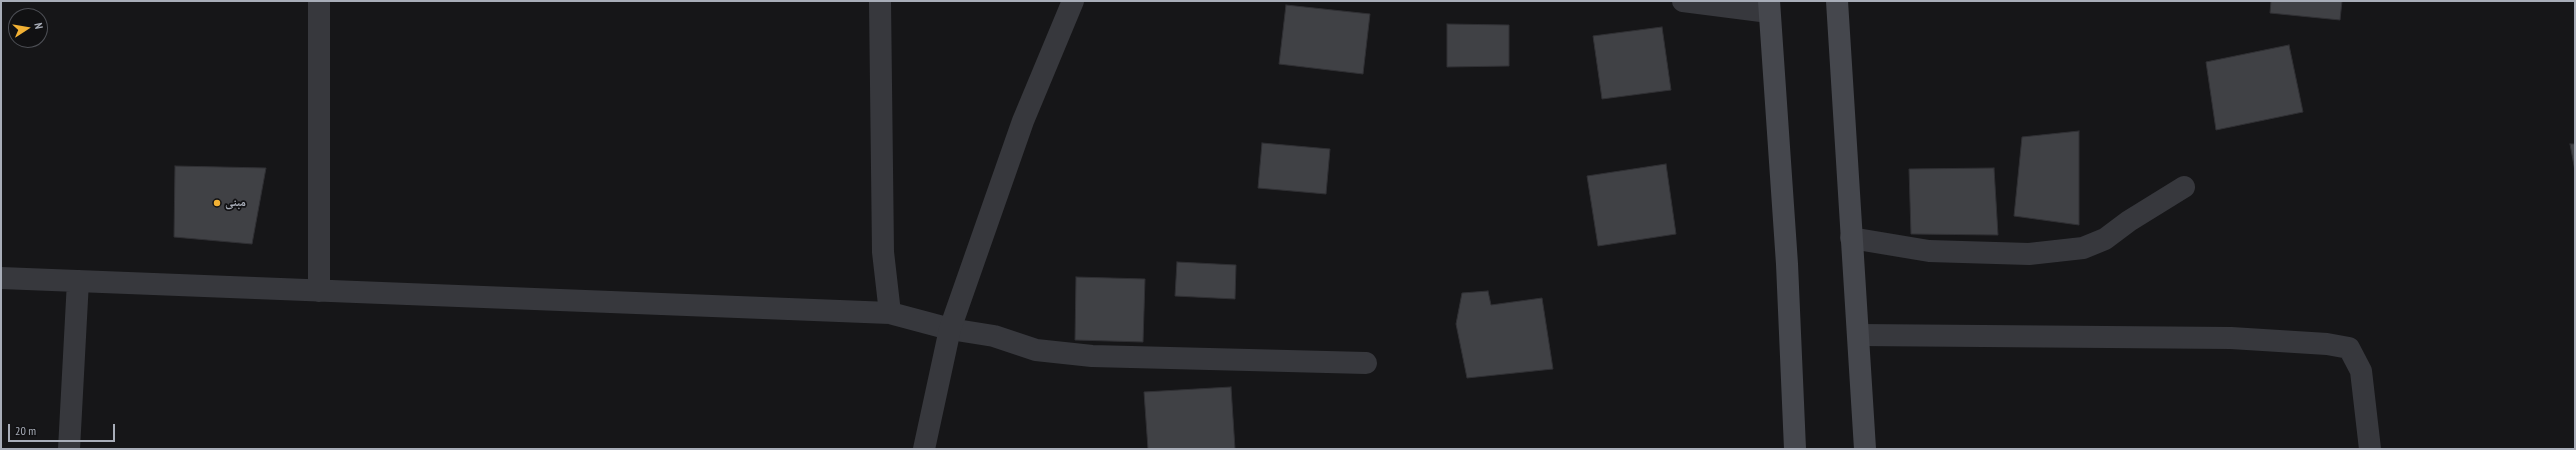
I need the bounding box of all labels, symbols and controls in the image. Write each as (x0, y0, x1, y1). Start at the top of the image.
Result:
north arrow (8, 8, 48, 48)
text: N (31, 21, 46, 30)
place label: مبنى (225, 196, 246, 210)
marker: مبنى (212, 198, 222, 208)
scale bar (10, 416, 117, 442)
text: 20 m (15, 423, 36, 438)

